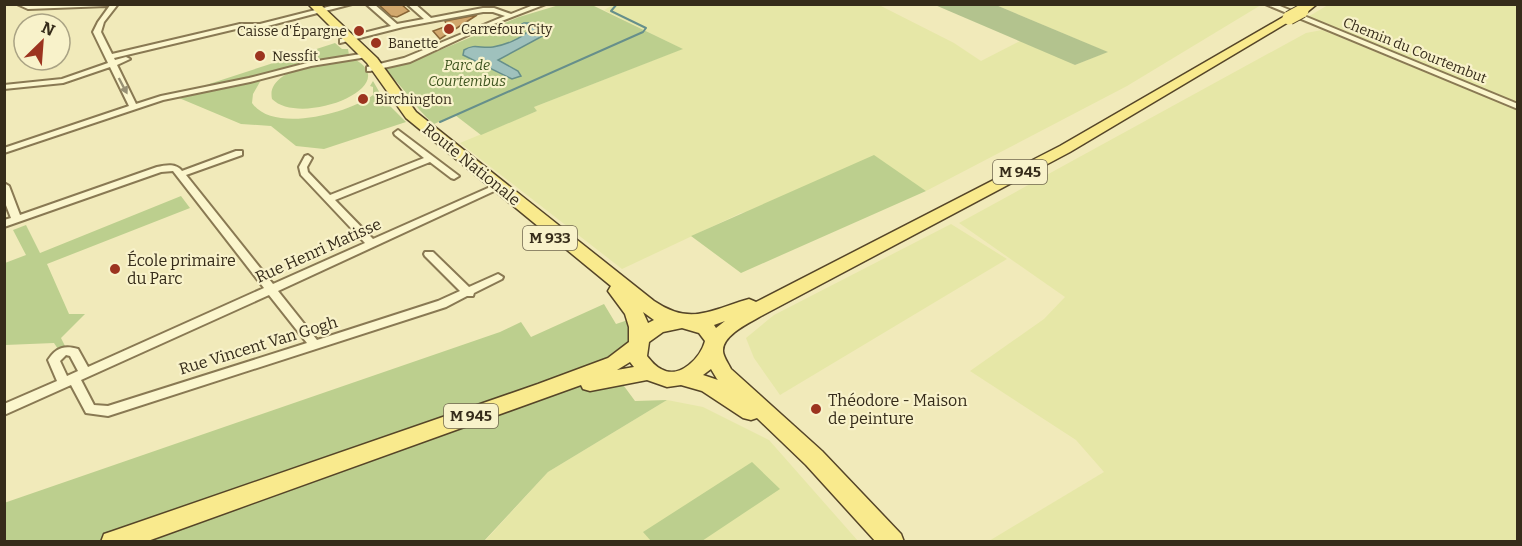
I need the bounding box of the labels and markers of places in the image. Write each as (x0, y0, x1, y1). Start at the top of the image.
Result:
place label: Carrefour City (461, 21, 553, 38)
place label: Caisse d'Épargne (237, 22, 347, 40)
marker: Carrefour City (442, 22, 456, 36)
marker: Caisse d'Épargne (352, 24, 366, 38)
place label: Banette (388, 35, 439, 52)
marker: Banette (369, 36, 383, 50)
place label: Nessfit (272, 48, 318, 65)
marker: Nessfit (253, 49, 267, 63)
place label: Birchington (375, 91, 452, 108)
marker: Birchington (356, 92, 370, 106)
place label: École primaire du Parc (127, 250, 236, 288)
marker: École primaire du Parc (108, 262, 122, 276)
place label: Théodore - Maison de peinture (828, 391, 967, 428)
marker: Théodore - Maison de peinture (809, 402, 823, 416)

